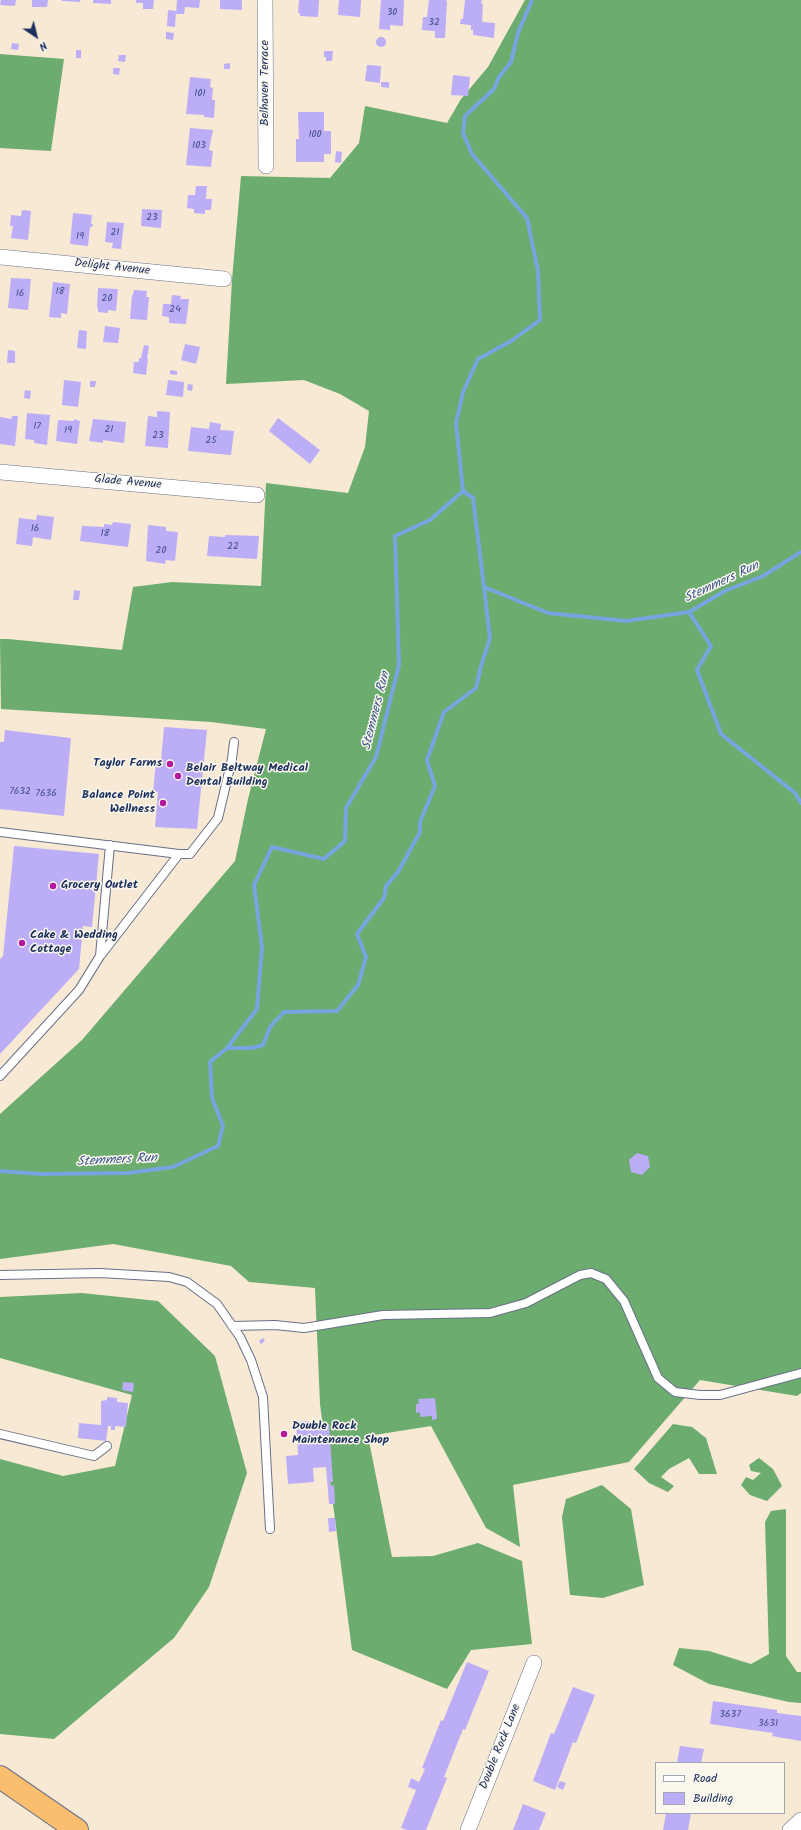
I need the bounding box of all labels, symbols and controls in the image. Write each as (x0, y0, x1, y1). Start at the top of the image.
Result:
house number: 30 (387, 7, 397, 19)
north arrow (16, 16, 56, 56)
house number: 32 (428, 17, 440, 29)
text: N (35, 36, 51, 55)
street label: Belhaven Terrace (259, 40, 273, 126)
house number: 101 (194, 88, 206, 100)
house number: 100 (308, 129, 322, 141)
house number: 103 (192, 140, 206, 152)
house number: 23 (146, 212, 158, 224)
house number: 21 (111, 227, 119, 239)
house number: 19 (76, 231, 84, 243)
street label: Delight Avenue (74, 257, 150, 279)
house number: 18 (55, 286, 65, 298)
house number: 16 (16, 288, 24, 300)
house number: 20 (102, 293, 112, 305)
house number: 24 (169, 304, 181, 316)
house number: 17 (33, 421, 41, 433)
house number: 21 (105, 424, 113, 436)
house number: 19 (64, 425, 72, 437)
house number: 23 (152, 430, 164, 442)
house number: 25 (205, 435, 217, 447)
street label: Glade Avenue (94, 473, 162, 493)
house number: 16 (31, 523, 39, 535)
house number: 18 (100, 528, 110, 540)
house number: 22 (227, 541, 239, 553)
house number: 20 (156, 545, 166, 557)
water label: Stemmers Run (682, 559, 762, 607)
water label: Stemmers Run (360, 670, 394, 752)
place label: Taylor Farms (93, 757, 162, 771)
marker: Taylor Farms (165, 759, 175, 769)
place label: Belair Beltway Medical Dental Building (186, 762, 308, 790)
marker: Belair Beltway Medical Dental Building (173, 771, 183, 781)
house number: 7632 (9, 786, 31, 798)
house number: 7636 (35, 788, 57, 800)
place label: Balance Point Wellness (82, 789, 155, 817)
marker: Balance Point Wellness (158, 798, 168, 808)
place label: Grocery Outlet (61, 879, 138, 893)
marker: Grocery Outlet (48, 881, 58, 891)
place label: Cake & Wedding Cottage (30, 929, 118, 957)
marker: Cake & Wedding Cottage (17, 938, 27, 948)
water label: Stemmers Run (77, 1151, 157, 1171)
place label: Double Rock Maintenance Shop (292, 1420, 389, 1448)
marker: Double Rock Maintenance Shop (279, 1429, 289, 1439)
street label: Double Rock Lane (477, 1702, 525, 1792)
house number: 3637 (719, 1709, 741, 1721)
house number: 3631 (758, 1718, 778, 1730)
legend (655, 1762, 785, 1814)
text: Road (693, 1769, 717, 1788)
text: Building (693, 1789, 733, 1808)

